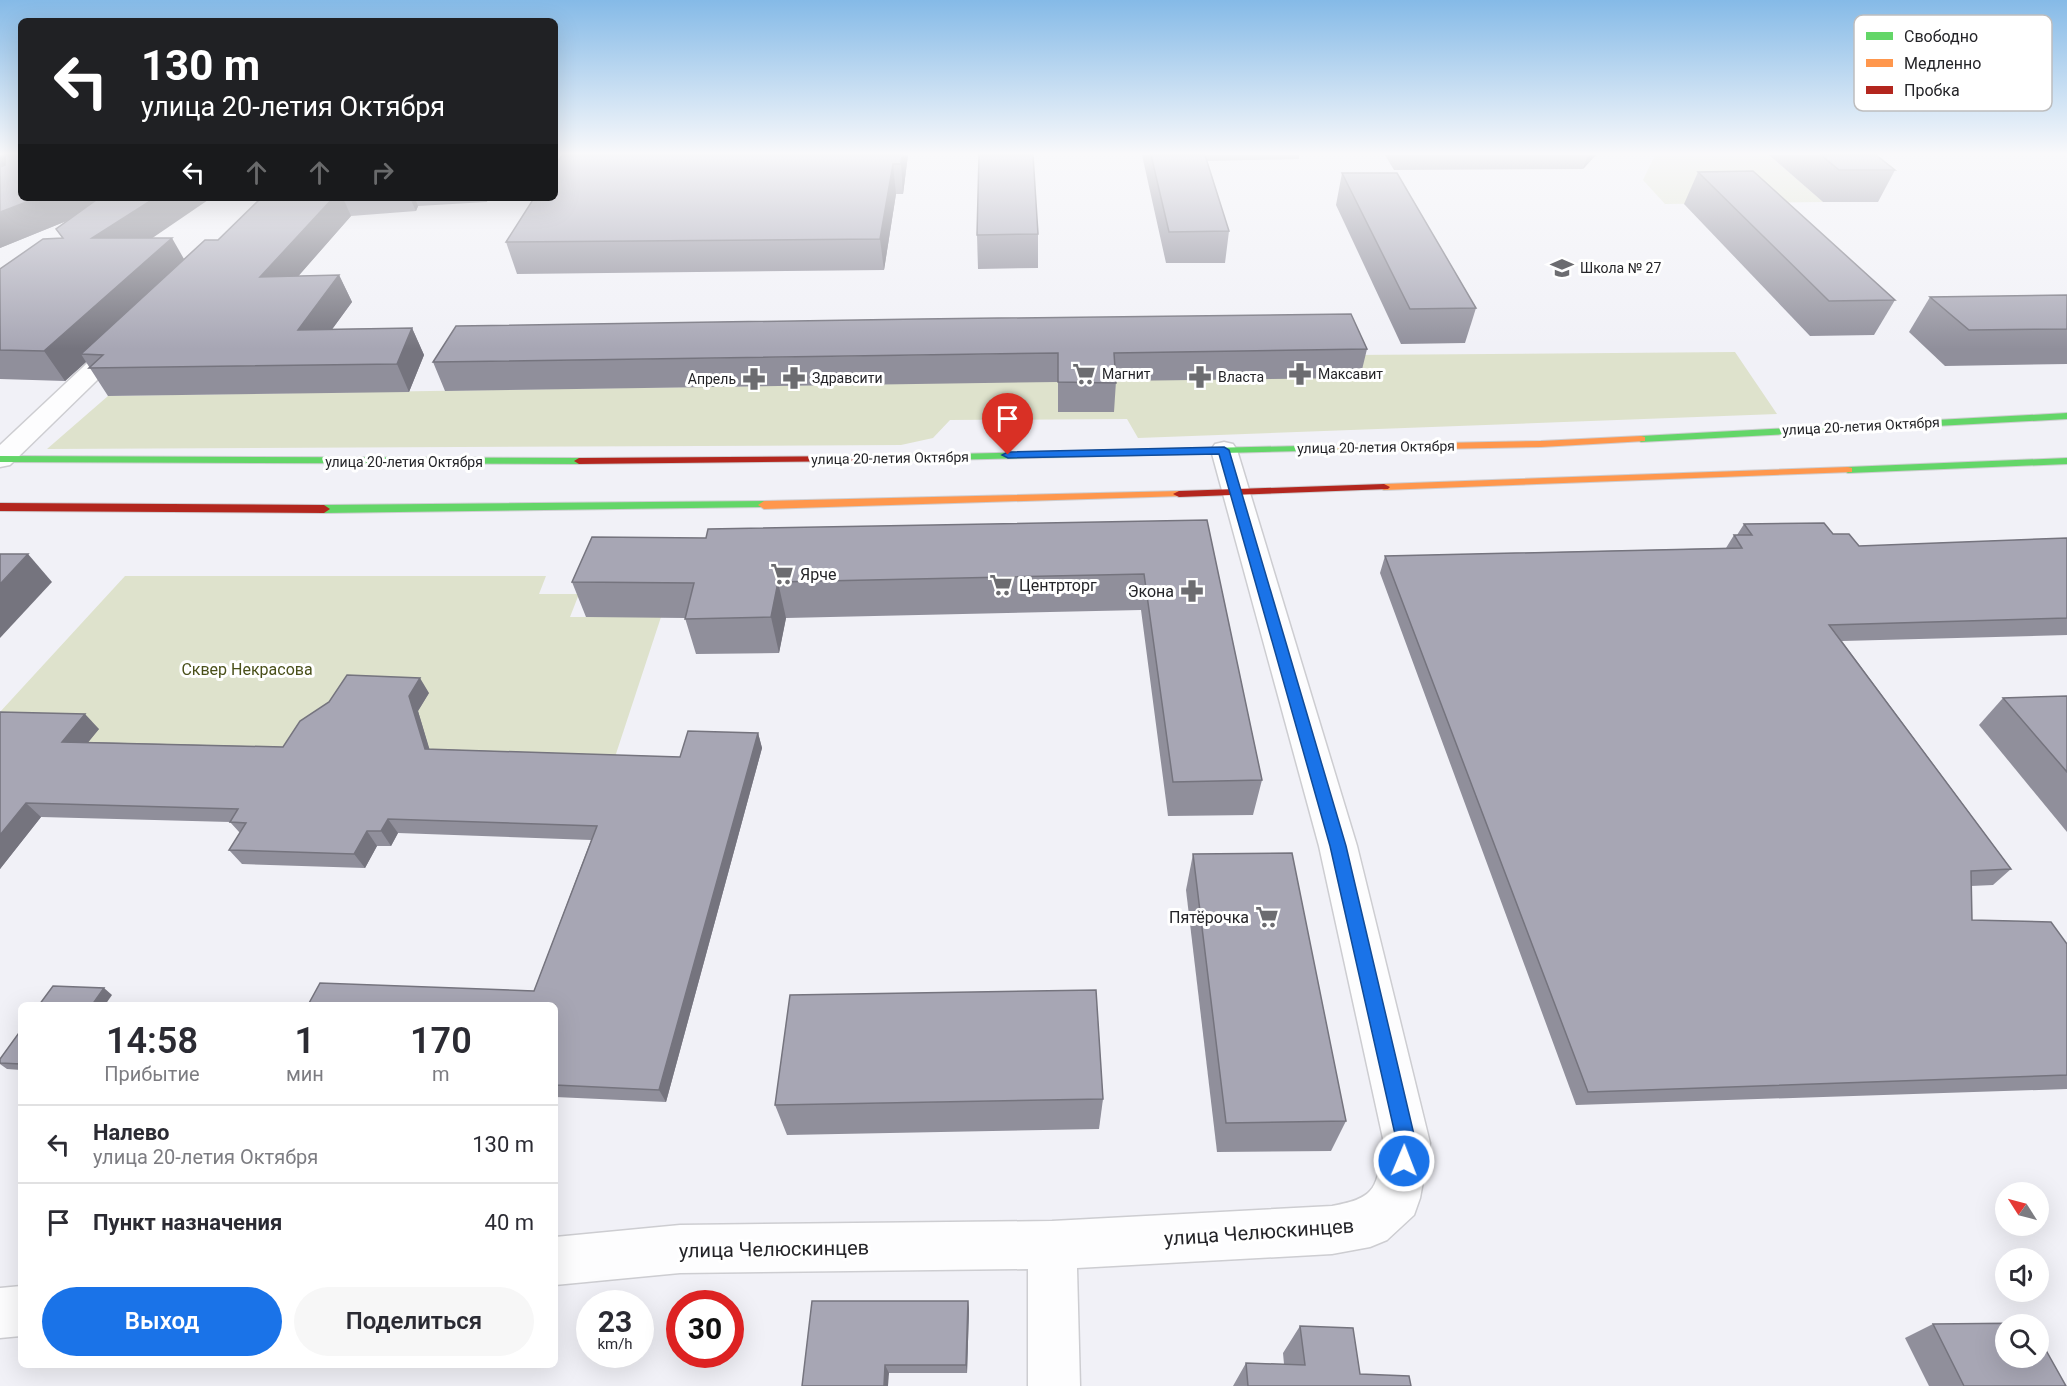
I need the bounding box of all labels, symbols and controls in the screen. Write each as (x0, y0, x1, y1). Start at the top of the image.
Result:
legend (1854, 15, 2052, 111)
text: Свободно (1904, 27, 1978, 46)
text: 130 m (141, 41, 260, 90)
icon: left (42, 42, 120, 120)
text: Медленно (1904, 54, 1981, 73)
text: Пробка (1904, 81, 1960, 100)
text: улица 20-летия Октября (141, 91, 445, 123)
icon: left (177, 156, 210, 189)
icon: ahead (240, 156, 273, 189)
icon: ahead (303, 156, 336, 189)
icon: right (366, 156, 399, 189)
school or university icon: Школа № 27 (1549, 255, 1575, 281)
place label: Школа № 27 (1580, 260, 1661, 276)
supermarket icon: Магнит (1071, 361, 1097, 387)
pharmacy icon: Максавит (1287, 361, 1313, 387)
pharmacy icon: Власта (1187, 364, 1213, 390)
pharmacy icon: Здравсити (781, 365, 807, 391)
pharmacy icon: Апрель (741, 366, 767, 392)
place label: Магнит (1102, 366, 1151, 382)
place label: Максавит (1318, 366, 1383, 382)
place label: Власта (1218, 369, 1264, 385)
place label: Здравсити (812, 370, 882, 386)
place label: Апрель (688, 371, 736, 387)
pin (982, 393, 1033, 455)
icon: arrive (991, 402, 1024, 435)
street label: улица 20-летия Октября (1782, 414, 1940, 438)
street label: улица 20-летия Октября (1297, 438, 1455, 456)
street label: улица 20-летия Октября (811, 449, 969, 467)
street label: улица 20-летия Октября (325, 454, 483, 470)
supermarket icon: Ярче (769, 561, 795, 587)
place label: Ярче (800, 565, 836, 584)
supermarket icon: Центрторг (988, 572, 1014, 598)
place label: Центрторг (1019, 576, 1097, 595)
pharmacy icon: Экона (1179, 578, 1205, 604)
place label: Экона (1128, 582, 1174, 601)
park label: Сквер Некрасова (181, 660, 313, 679)
supermarket icon: Пятёрочка (1254, 904, 1280, 930)
place label: Пятёрочка (1169, 908, 1249, 927)
text: 14:58 (106, 1020, 198, 1062)
text: 1 (295, 1020, 315, 1062)
text: 170 (410, 1020, 472, 1062)
text: Прибытие (104, 1062, 200, 1086)
text: мин (286, 1062, 324, 1086)
text: m (432, 1062, 450, 1086)
text: Налево (93, 1120, 170, 1145)
icon: left (42, 1128, 75, 1161)
position arrow (1372, 1129, 1436, 1193)
text: 130 m (472, 1132, 534, 1157)
text: улица 20-летия Октября (93, 1145, 318, 1169)
north arrow (1995, 1182, 2049, 1236)
map controls (1995, 1182, 2049, 1368)
icon: arrive (42, 1206, 75, 1239)
text: Пункт назначения (93, 1210, 282, 1235)
text: 40 m (485, 1210, 534, 1235)
street label: улица Челюскинцев (1163, 1213, 1355, 1251)
street label: улица Челюскинцев (679, 1235, 869, 1263)
button: sound (1995, 1248, 2049, 1302)
button: Выход (42, 1287, 282, 1356)
button: Поделиться (294, 1287, 534, 1356)
speed limit sign: 30 (666, 1290, 744, 1368)
text: 23 (598, 1304, 632, 1339)
button: search (1995, 1314, 2049, 1368)
text: km/h (597, 1335, 633, 1353)

